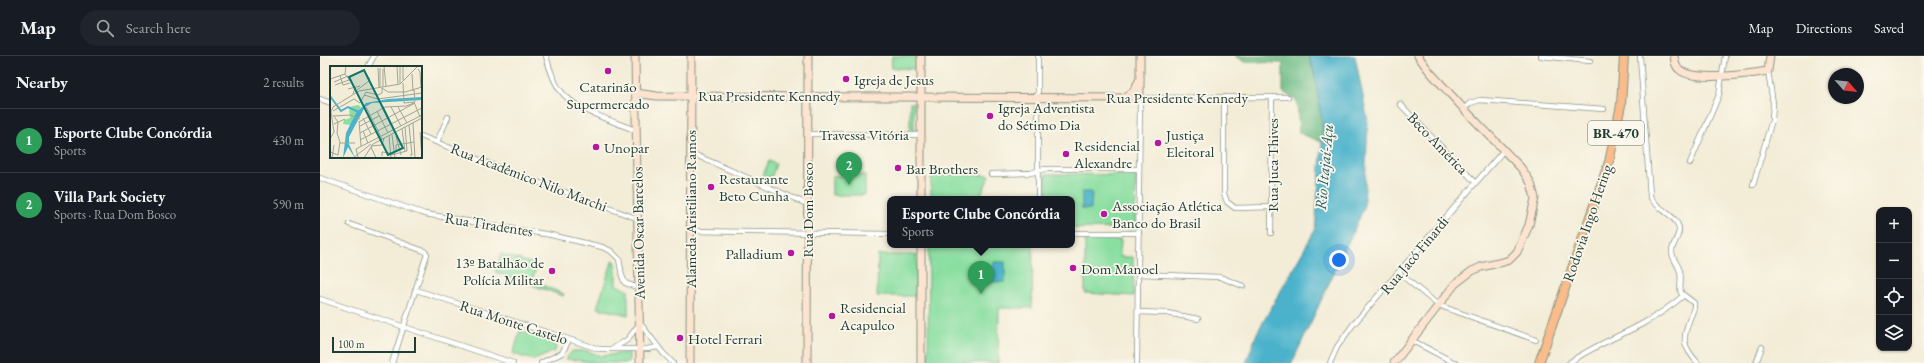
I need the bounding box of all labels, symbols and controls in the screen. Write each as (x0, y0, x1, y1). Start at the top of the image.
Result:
search box (80, 10, 360, 46)
text: Map (20, 15, 56, 40)
icon: search (94, 17, 116, 39)
text: Search here (126, 18, 191, 37)
text: Map (1748, 19, 1774, 37)
text: Directions (1796, 19, 1852, 37)
text: Saved (1874, 19, 1904, 37)
inset map (330, 66, 422, 158)
marker: Catarinão Supermercado (603, 66, 613, 76)
north arrow (1828, 68, 1864, 104)
place label: Igreja de Jesus (854, 70, 934, 89)
text: Nearby (16, 71, 68, 93)
text: 2 results (263, 74, 304, 91)
marker: Igreja de Jesus (841, 74, 851, 84)
place label: Catarinão Supermercado (567, 77, 649, 113)
street label: Rua Presidente Kennedy (698, 86, 840, 105)
street label: Rua Presidente Kennedy (1106, 88, 1248, 107)
place label: Igreja Adventista do Sétimo Dia (998, 98, 1095, 134)
street label: Beco América (1404, 108, 1472, 178)
marker: Igreja Adventista do Sétimo Dia (985, 111, 995, 121)
street label: Rua Juca Thives (1263, 118, 1282, 212)
road number: BR-470 (1588, 121, 1644, 145)
text: Esporte Clube Concórdia (54, 123, 212, 142)
water label: Rio Itajaí-Açu (1310, 123, 1338, 211)
street label: Travessa Vitória (819, 125, 909, 144)
place label: Justiça Eleitoral (1164, 125, 1215, 161)
street label: Alameda Aristiliano Ramos (681, 130, 700, 289)
text: 1 (26, 132, 32, 149)
text: 430 m (273, 132, 304, 149)
place label: Residencial Alexandre (1073, 136, 1140, 172)
street label: Rua Acadêmico Nilo Marchi (448, 138, 610, 216)
place label: Unopar (604, 138, 649, 157)
marker: Justiça Eleitoral (1153, 138, 1163, 148)
text: Sports (54, 142, 86, 159)
marker: Unopar (591, 142, 601, 152)
marker: Residencial Alexandre (1061, 149, 1071, 159)
pin: 2 (836, 152, 862, 185)
place label: Bar Brothers (906, 159, 978, 178)
street label: Rodovia Ingo Hering (1558, 161, 1616, 284)
street label: Rua Dom Bosco (798, 162, 817, 258)
marker: Bar Brothers (893, 163, 903, 173)
street label: Avenida Oscar Barcelos (627, 166, 649, 301)
place label: Restaurante Beto Cunha (719, 169, 789, 205)
marker: Restaurante Beto Cunha (706, 182, 716, 192)
text: Villa Park Society (54, 187, 165, 206)
text: 2 (26, 196, 32, 213)
text: 590 m (273, 196, 304, 213)
popup (887, 196, 1075, 248)
place label: Associação Atlética Banco do Brasil (1111, 196, 1222, 232)
text: Esporte Clube Concórdia (902, 204, 1060, 223)
text: Sports · Rua Dom Bosco (54, 206, 176, 223)
map controls (1876, 207, 1912, 351)
button: + (1876, 207, 1912, 243)
street label: Rua Tiradentes (444, 208, 535, 240)
marker: Associação Atlética Banco do Brasil (1099, 209, 1109, 219)
street label: Rua Jacó Finardi (1376, 212, 1452, 298)
text: Sports (902, 223, 934, 240)
button: − (1876, 243, 1912, 279)
place label: Palladium (725, 244, 783, 263)
marker: Palladium (786, 248, 796, 258)
your location (1329, 250, 1349, 270)
place label: 13º Batalhão de Polícia Militar (455, 253, 544, 289)
place label: Dom Manoel (1081, 259, 1159, 278)
pin: 1 (968, 261, 994, 294)
marker: Dom Manoel (1068, 263, 1078, 273)
marker: 13º Batalhão de Polícia Militar (547, 266, 557, 276)
button: locate (1876, 279, 1912, 315)
street label: Rua Monte Castelo (457, 296, 571, 348)
place label: Residencial Acapulco (839, 298, 906, 334)
marker: Residencial Acapulco (827, 311, 837, 321)
button: layers (1876, 315, 1912, 351)
place label: Hotel Ferrari (688, 329, 763, 348)
marker: Hotel Ferrari (675, 333, 685, 343)
scale bar (332, 335, 416, 354)
text: 100 m (338, 337, 365, 351)

